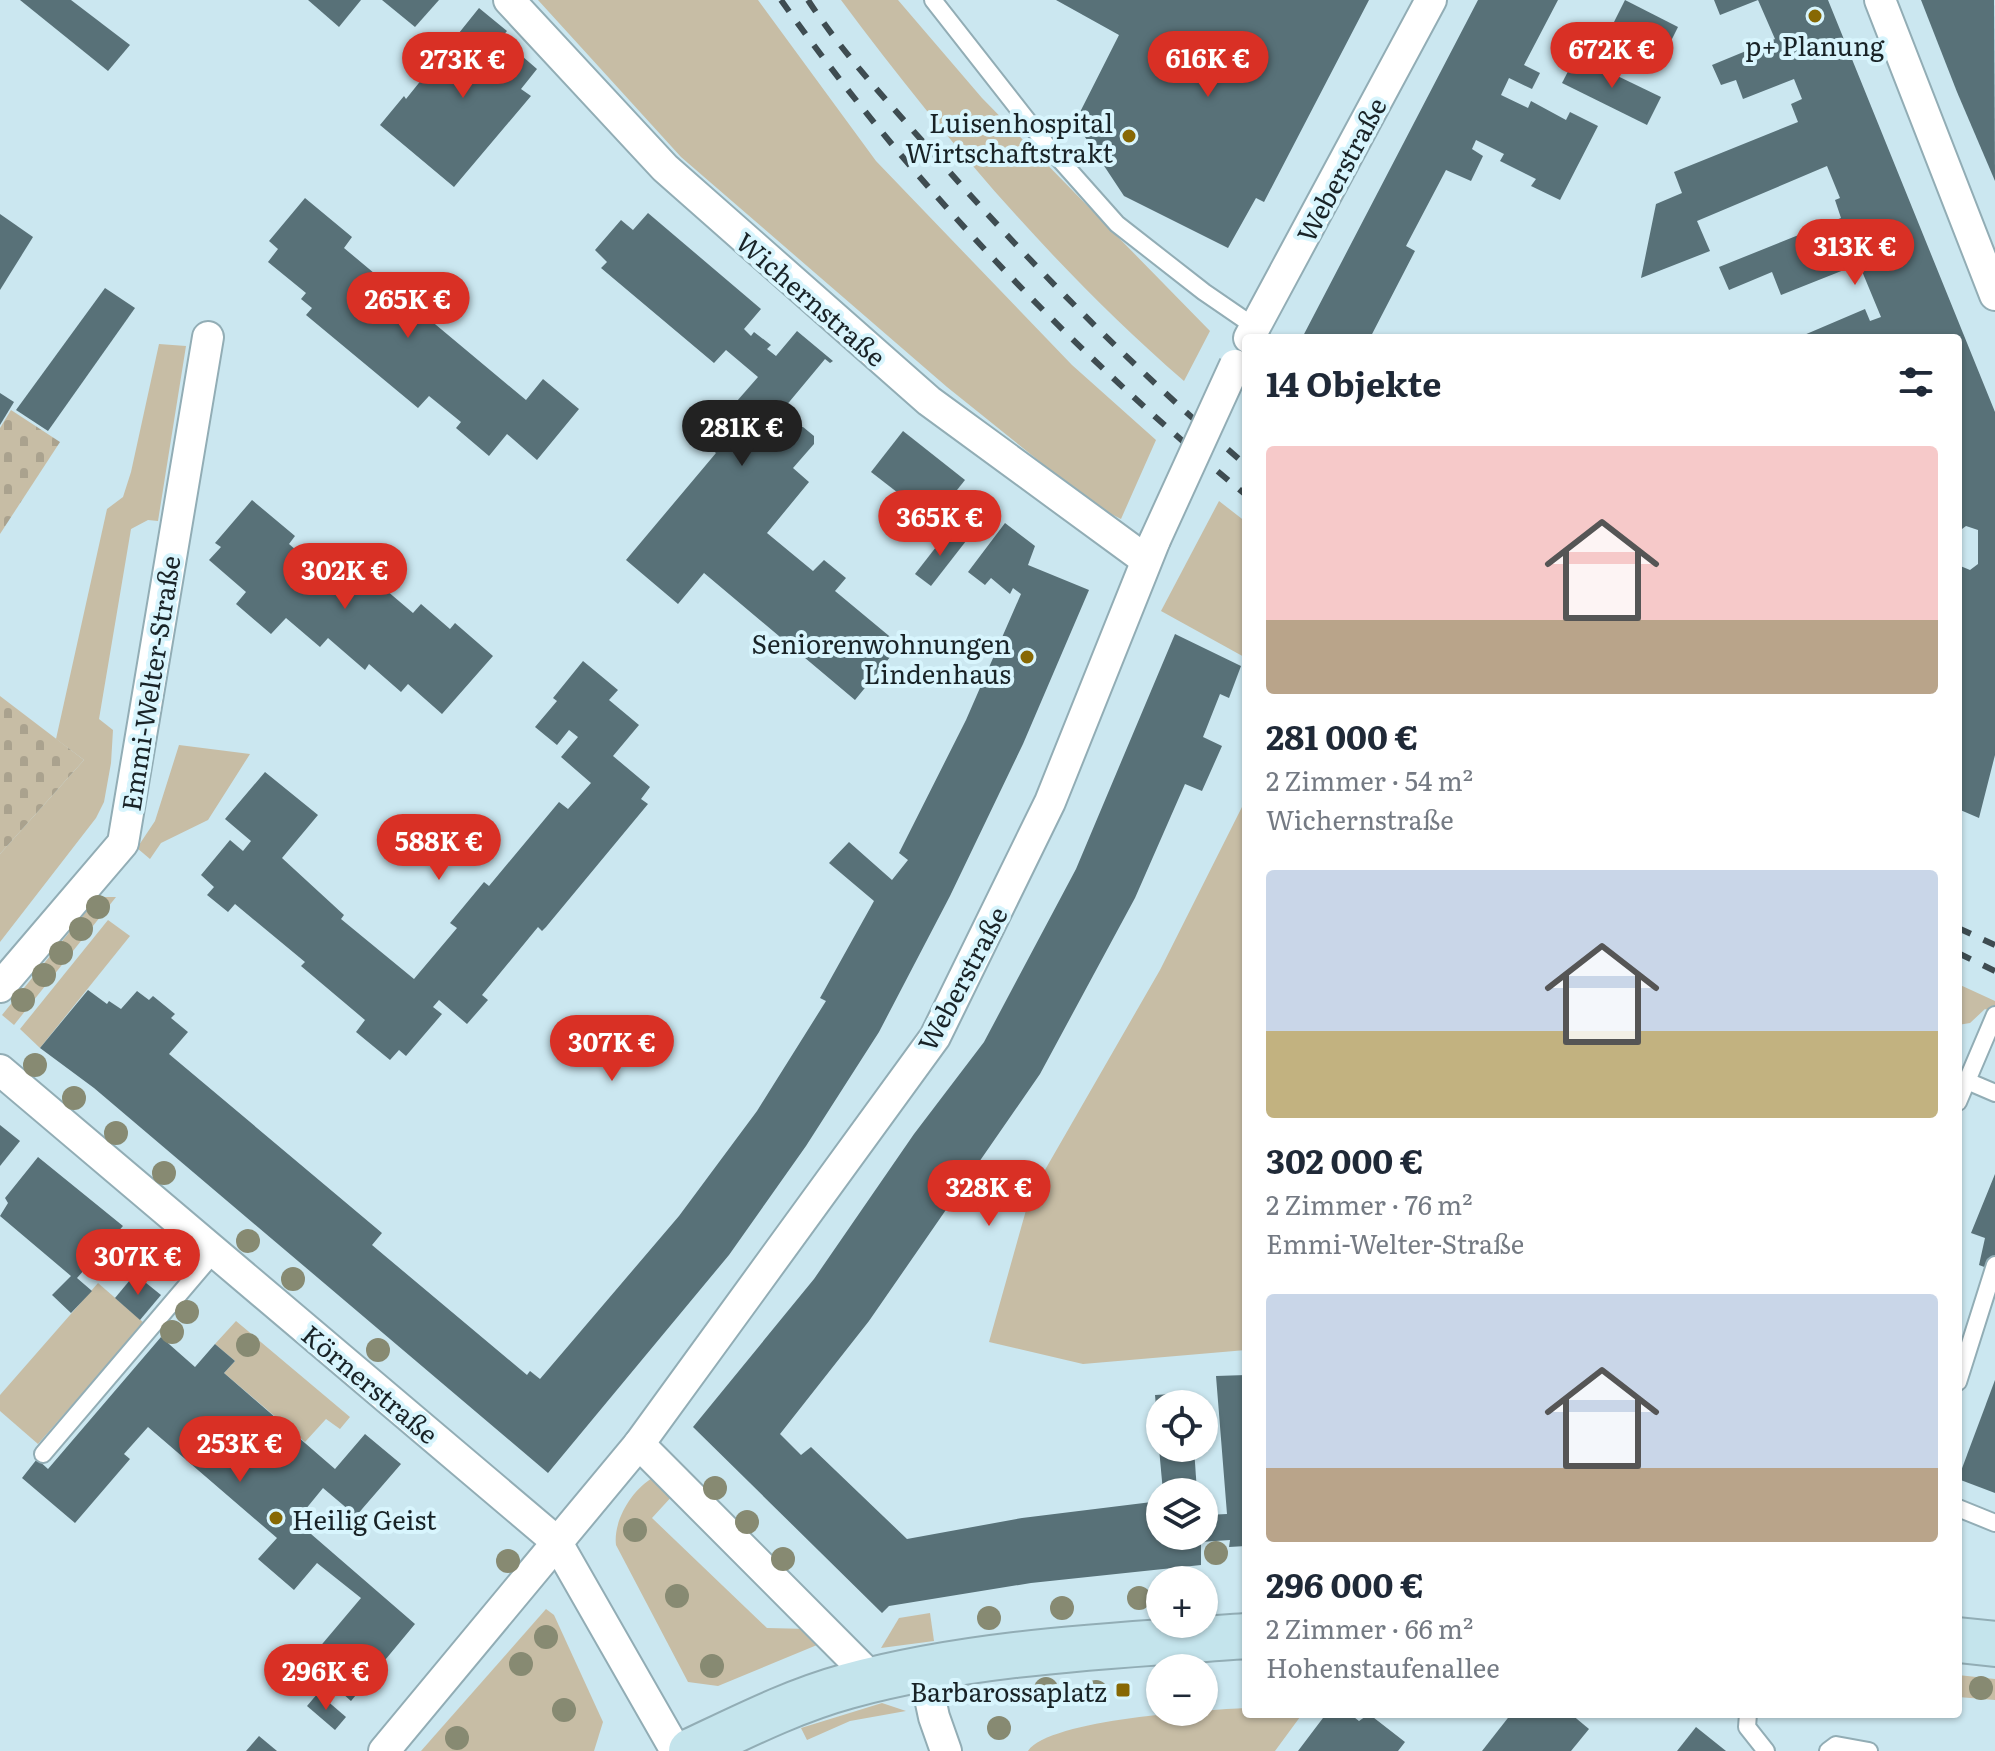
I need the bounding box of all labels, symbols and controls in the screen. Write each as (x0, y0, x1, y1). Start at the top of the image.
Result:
marker: p+ Planung (1806, 7, 1824, 25)
pin: 672K € (1547, 22, 1677, 90)
place label: p+ Planung (1745, 25, 1885, 64)
text: 672K € (1568, 28, 1656, 67)
pin: 616K € (1143, 31, 1273, 99)
pin: 273K € (398, 32, 528, 100)
text: 616K € (1166, 37, 1250, 76)
text: 273K € (420, 38, 506, 77)
street label: Weberstraße (1285, 90, 1395, 248)
place label: Luisenhospital Wirtschaftstrakt (905, 102, 1113, 171)
marker: Luisenhospital Wirtschaftstrakt (1120, 127, 1138, 145)
pin: 313K € (1790, 219, 1920, 287)
street label: Wichernstraße (728, 222, 896, 374)
text: 313K € (1813, 225, 1897, 264)
pin: 265K € (343, 272, 473, 340)
text: 265K € (365, 278, 451, 317)
text: 14 Objekte (1266, 357, 1441, 407)
icon: filters (1894, 360, 1938, 404)
pin: 281K € (677, 400, 807, 468)
text: 281K € (700, 406, 784, 445)
pin: 365K € (875, 490, 1005, 558)
text: 365K € (896, 496, 984, 535)
icon: home (1530, 498, 1674, 642)
pin: 302K € (280, 543, 410, 611)
text: 302K € (301, 549, 389, 588)
street label: Emmi-Welter-Straße (110, 552, 188, 814)
place label: Seniorenwohnungen Lindenhaus (751, 623, 1011, 692)
marker: Seniorenwohnungen Lindenhaus (1018, 648, 1036, 666)
text: 281 000 € (1266, 710, 1418, 760)
text: 2 Zimmer · 54 m² (1266, 760, 1473, 799)
text: Wichernstraße (1266, 799, 1454, 838)
pin: 588K € (374, 814, 504, 882)
text: 588K € (395, 820, 483, 859)
street label: Weberstraße (906, 899, 1016, 1057)
icon: home (1530, 922, 1674, 1066)
pin: 307K € (547, 1015, 677, 1083)
text: 307K € (568, 1021, 656, 1060)
text: 302 000 € (1266, 1134, 1424, 1184)
pin: 328K € (924, 1160, 1054, 1228)
text: 328K € (945, 1166, 1033, 1205)
text: 2 Zimmer · 76 m² (1266, 1184, 1473, 1223)
text: Emmi-Welter-Straße (1266, 1223, 1524, 1262)
pin: 307K € (73, 1229, 203, 1297)
text: 307K € (94, 1235, 182, 1274)
street label: Körnerstraße (294, 1314, 448, 1452)
icon: home (1530, 1346, 1674, 1490)
map controls (1146, 1390, 1218, 1726)
button: locate (1146, 1390, 1218, 1462)
pin: 253K € (175, 1416, 305, 1484)
text: 253K € (197, 1422, 283, 1461)
button: layers (1146, 1478, 1218, 1550)
place label: Heilig Geist (292, 1499, 437, 1538)
marker: Heilig Geist (267, 1509, 285, 1527)
text: 296 000 € (1266, 1558, 1424, 1608)
button: + (1146, 1566, 1218, 1638)
text: 2 Zimmer · 66 m² (1266, 1608, 1473, 1647)
pin: 296K € (261, 1644, 391, 1712)
text: Hohenstaufenallee (1266, 1647, 1500, 1686)
text: 296K € (282, 1650, 370, 1689)
button: − (1146, 1654, 1218, 1726)
place label: Barbarossaplatz (910, 1671, 1107, 1710)
marker: Barbarossaplatz (1114, 1681, 1132, 1699)

